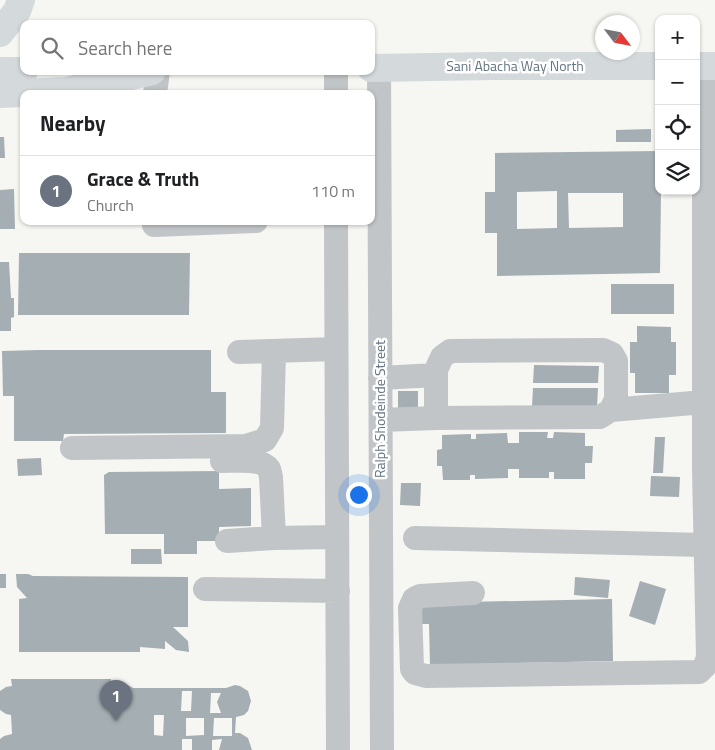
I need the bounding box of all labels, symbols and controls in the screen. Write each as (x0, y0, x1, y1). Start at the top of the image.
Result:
north arrow (595, 15, 640, 60)
map controls (655, 15, 700, 195)
button: + (655, 15, 700, 60)
search box (20, 20, 375, 75)
text: Search here (78, 33, 172, 62)
icon: search (38, 34, 66, 62)
street label: Sani Abacha Way North (446, 55, 584, 76)
button: − (655, 60, 700, 105)
button: locate (655, 105, 700, 150)
text: Nearby (40, 107, 105, 139)
button: layers (655, 150, 700, 195)
text: Grace & Truth (87, 164, 199, 193)
text: 1 (52, 179, 60, 203)
text: 110 m (311, 179, 355, 203)
text: Church (87, 193, 134, 217)
street label: Ralph Shodeinde Street (369, 340, 390, 478)
your location (346, 482, 372, 508)
pin: 1 (100, 680, 132, 721)

